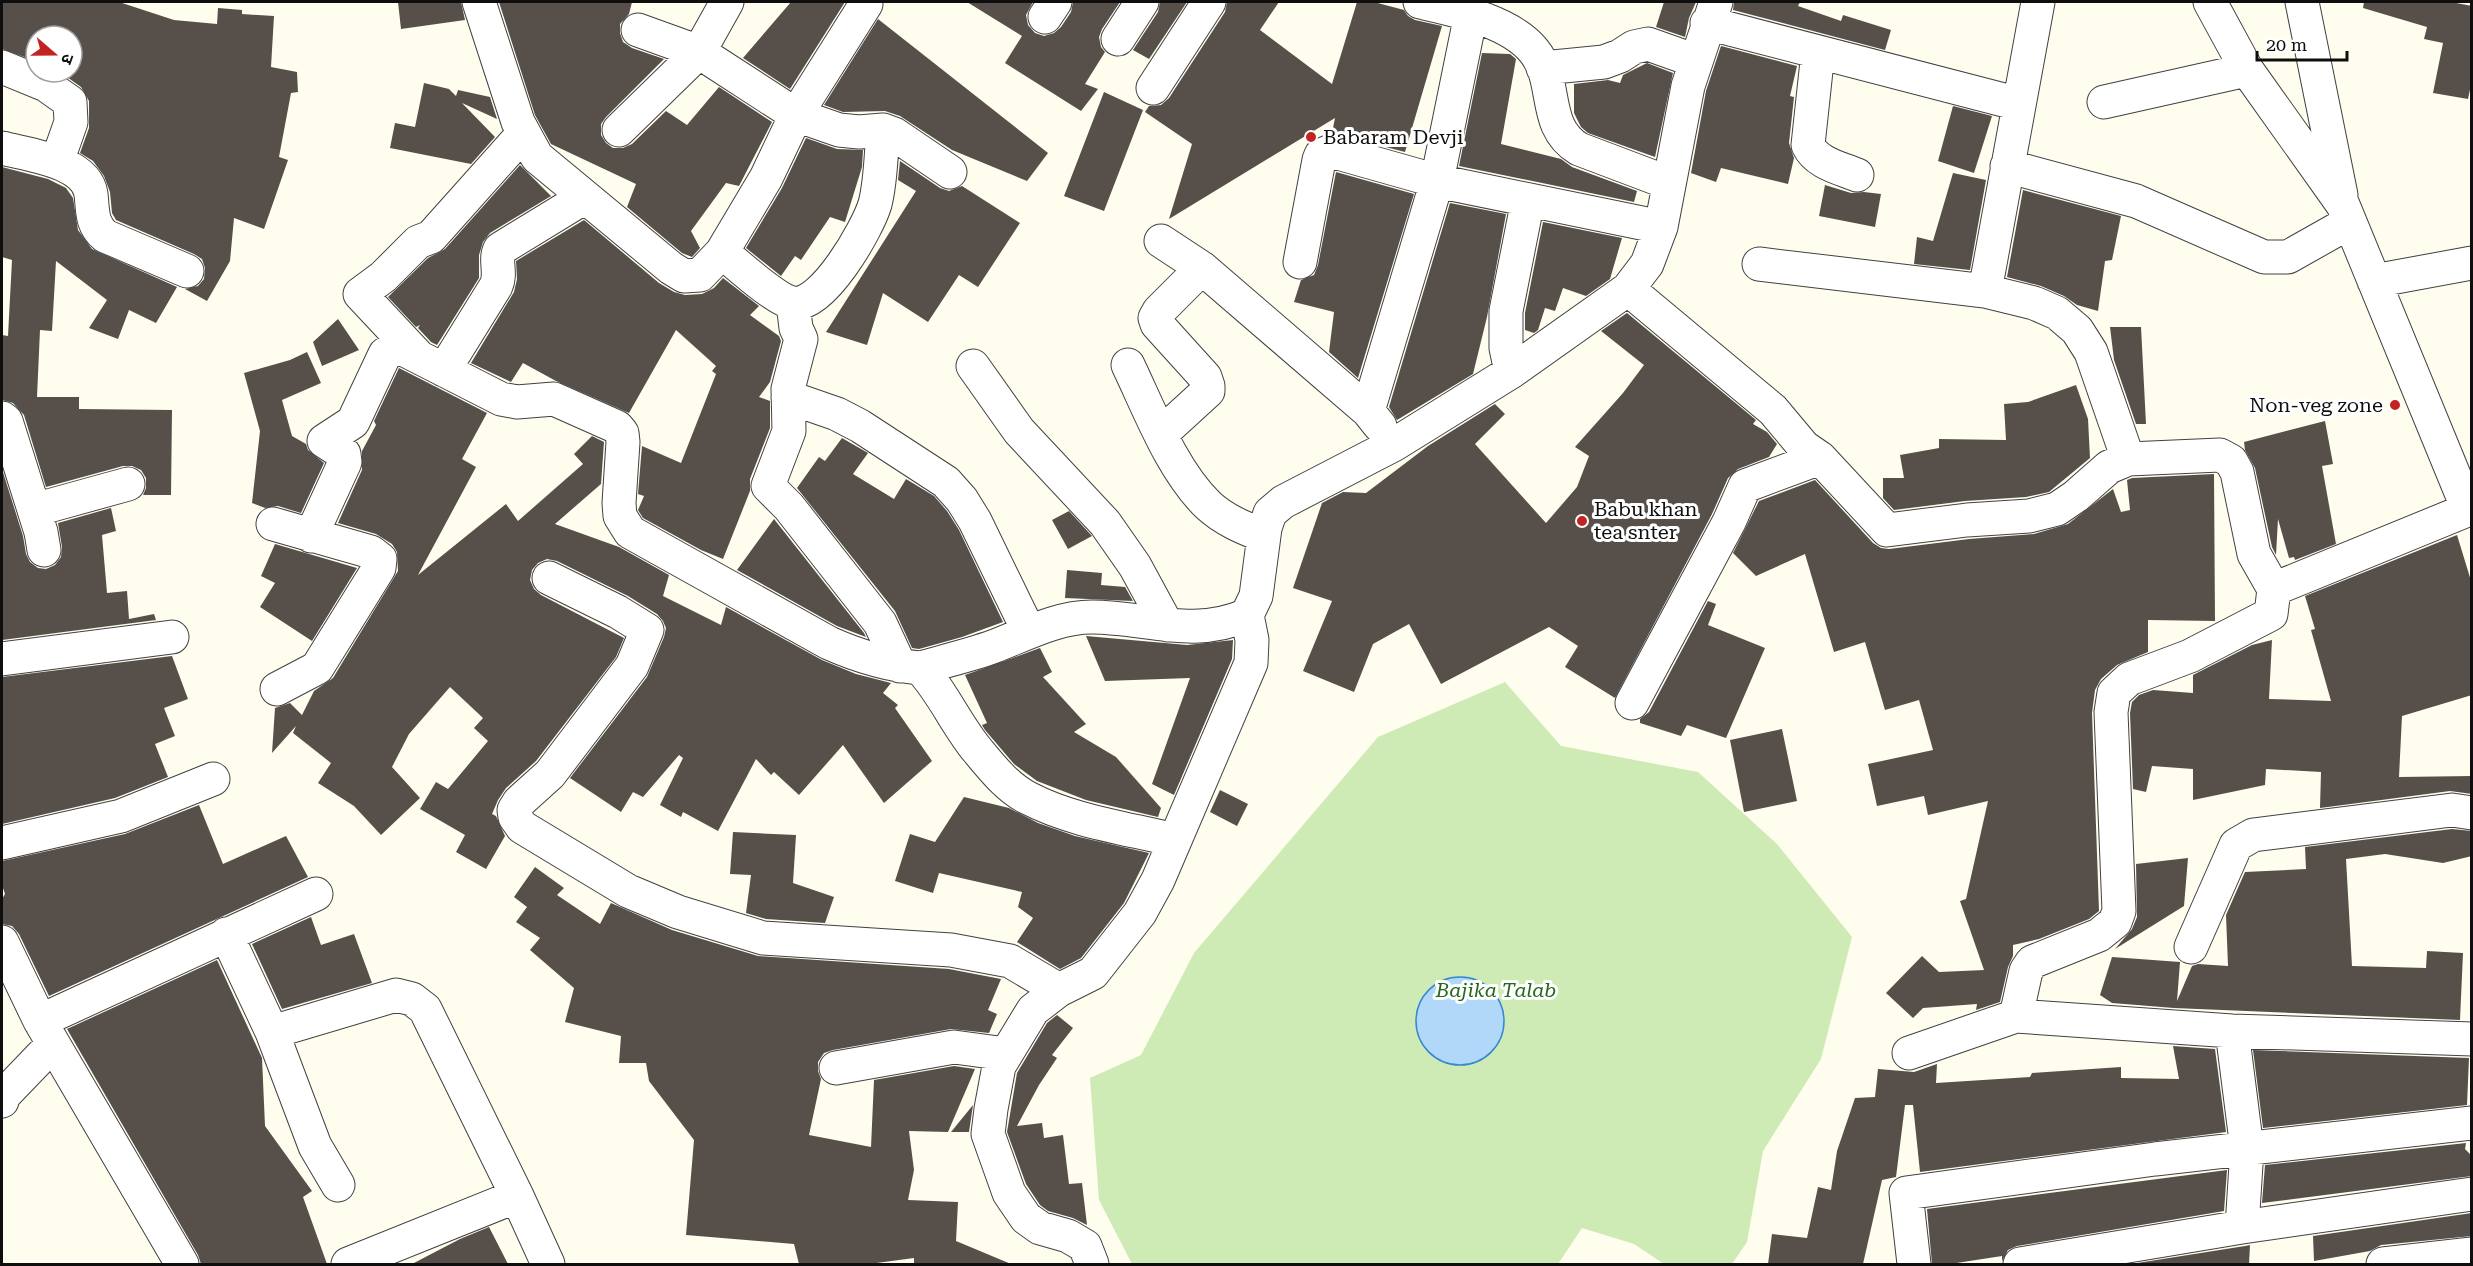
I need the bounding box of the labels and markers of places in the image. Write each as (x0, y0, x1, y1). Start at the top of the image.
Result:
place label: Babaram Devji (1323, 125, 1463, 149)
marker: Babaram Devji (1304, 130, 1318, 144)
place label: Non-veg zone (2249, 393, 2383, 417)
marker: Non-veg zone (2388, 398, 2402, 412)
place label: Babu khan tea snter (1594, 497, 1698, 544)
marker: Babu khan tea snter (1575, 514, 1589, 528)

